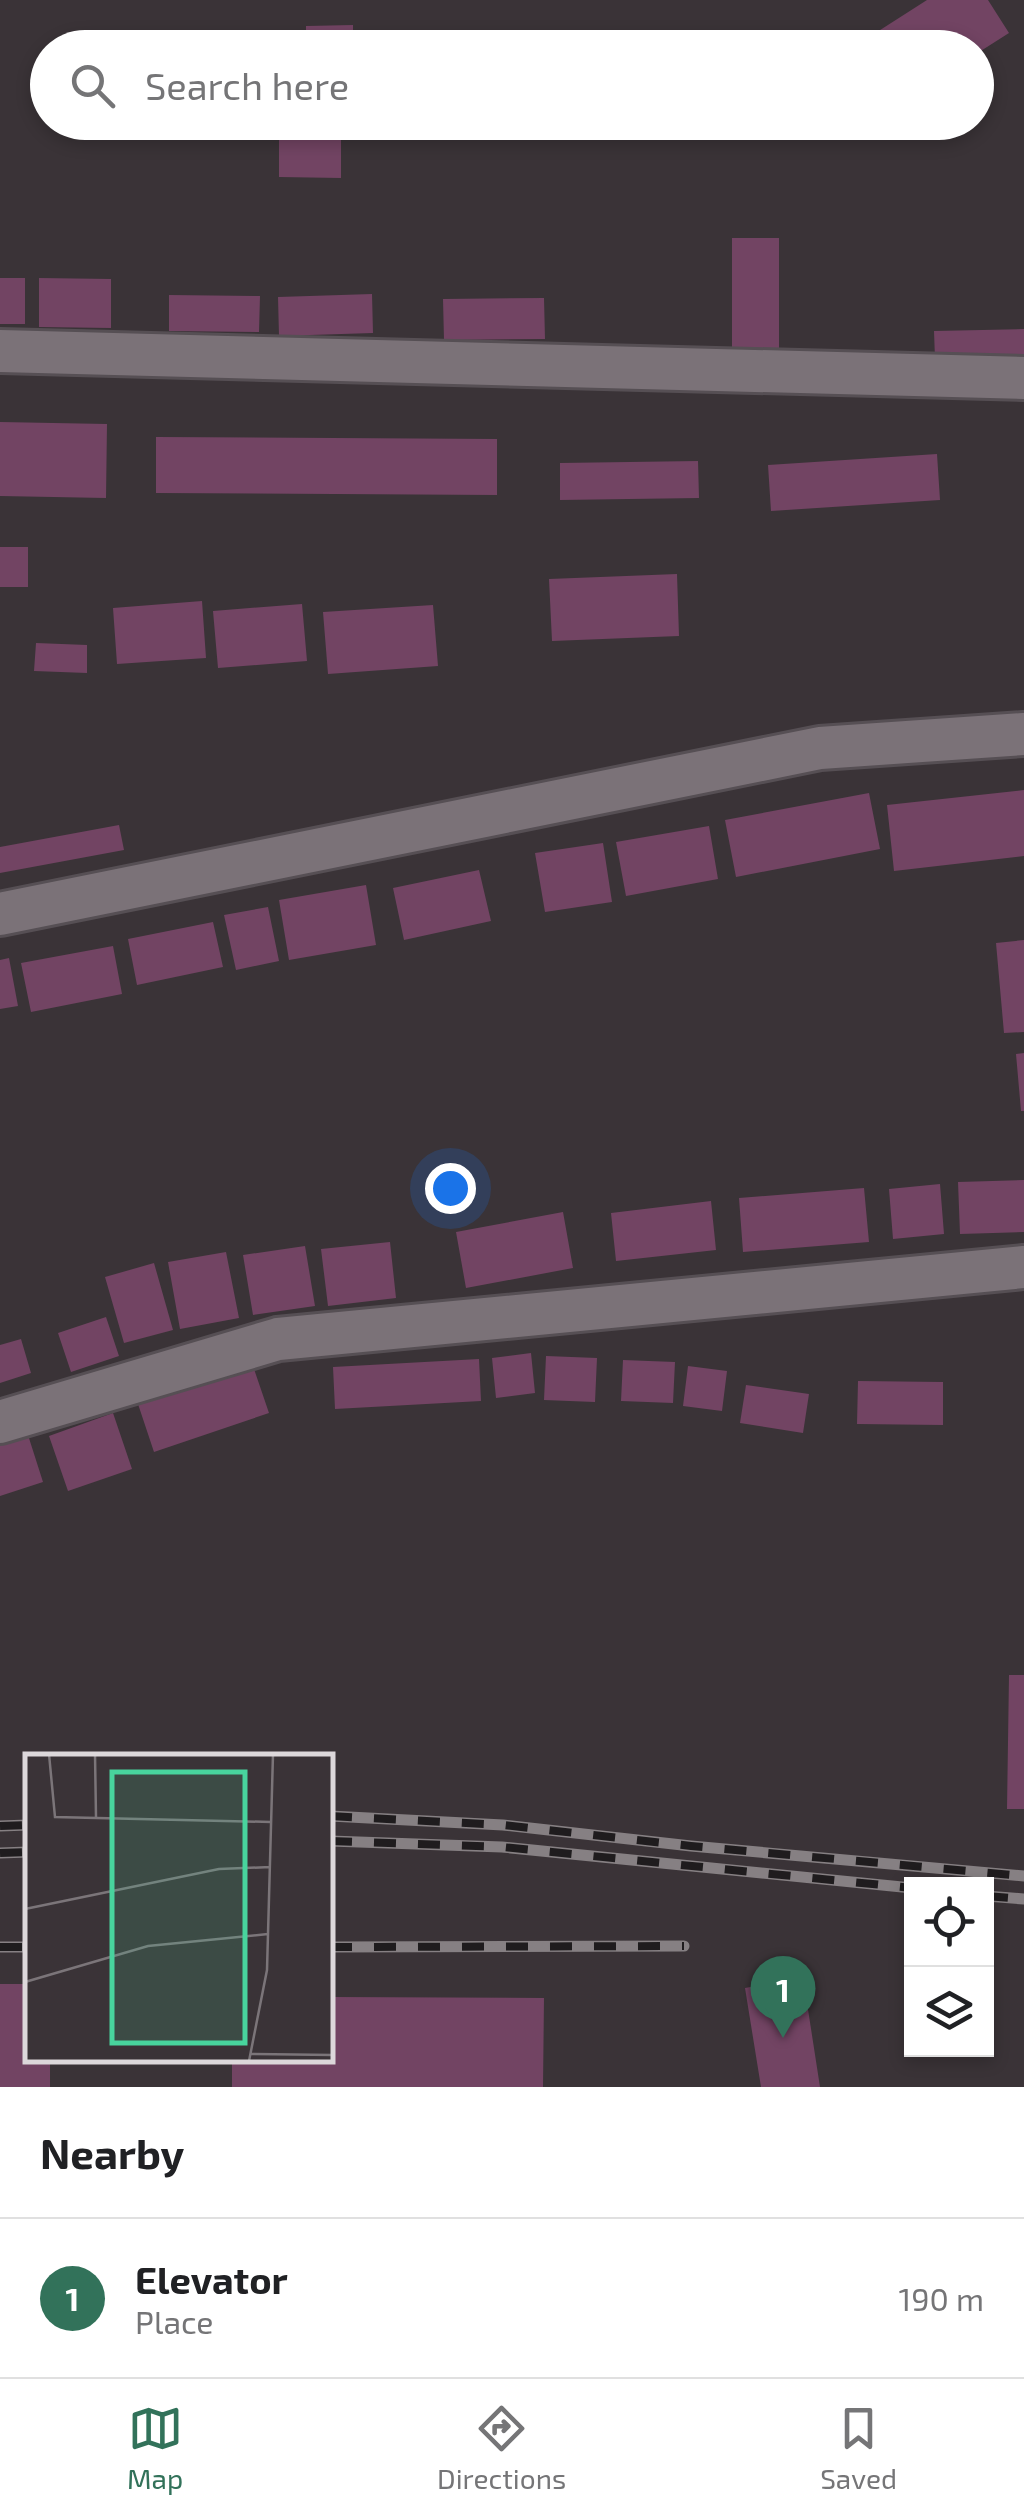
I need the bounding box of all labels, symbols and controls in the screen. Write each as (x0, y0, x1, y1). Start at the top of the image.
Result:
search box (30, 30, 994, 140)
icon: search (65, 58, 120, 113)
text: Search here (145, 62, 349, 108)
your location (425, 1163, 476, 1214)
inset map (25, 1754, 332, 2062)
map controls (904, 1877, 994, 2057)
button: locate (904, 1877, 994, 1967)
pin: 1 (750, 1956, 816, 2038)
button: layers (904, 1967, 994, 2057)
text: Nearby (40, 2127, 184, 2177)
text: Elevator (135, 2256, 288, 2302)
text: 1 (66, 2279, 79, 2317)
text: 190 m (898, 2279, 984, 2317)
text: Place (135, 2302, 214, 2340)
tab: Map (127, 2401, 183, 2495)
tab: Directions (437, 2401, 566, 2495)
tab: Saved (820, 2401, 897, 2495)

